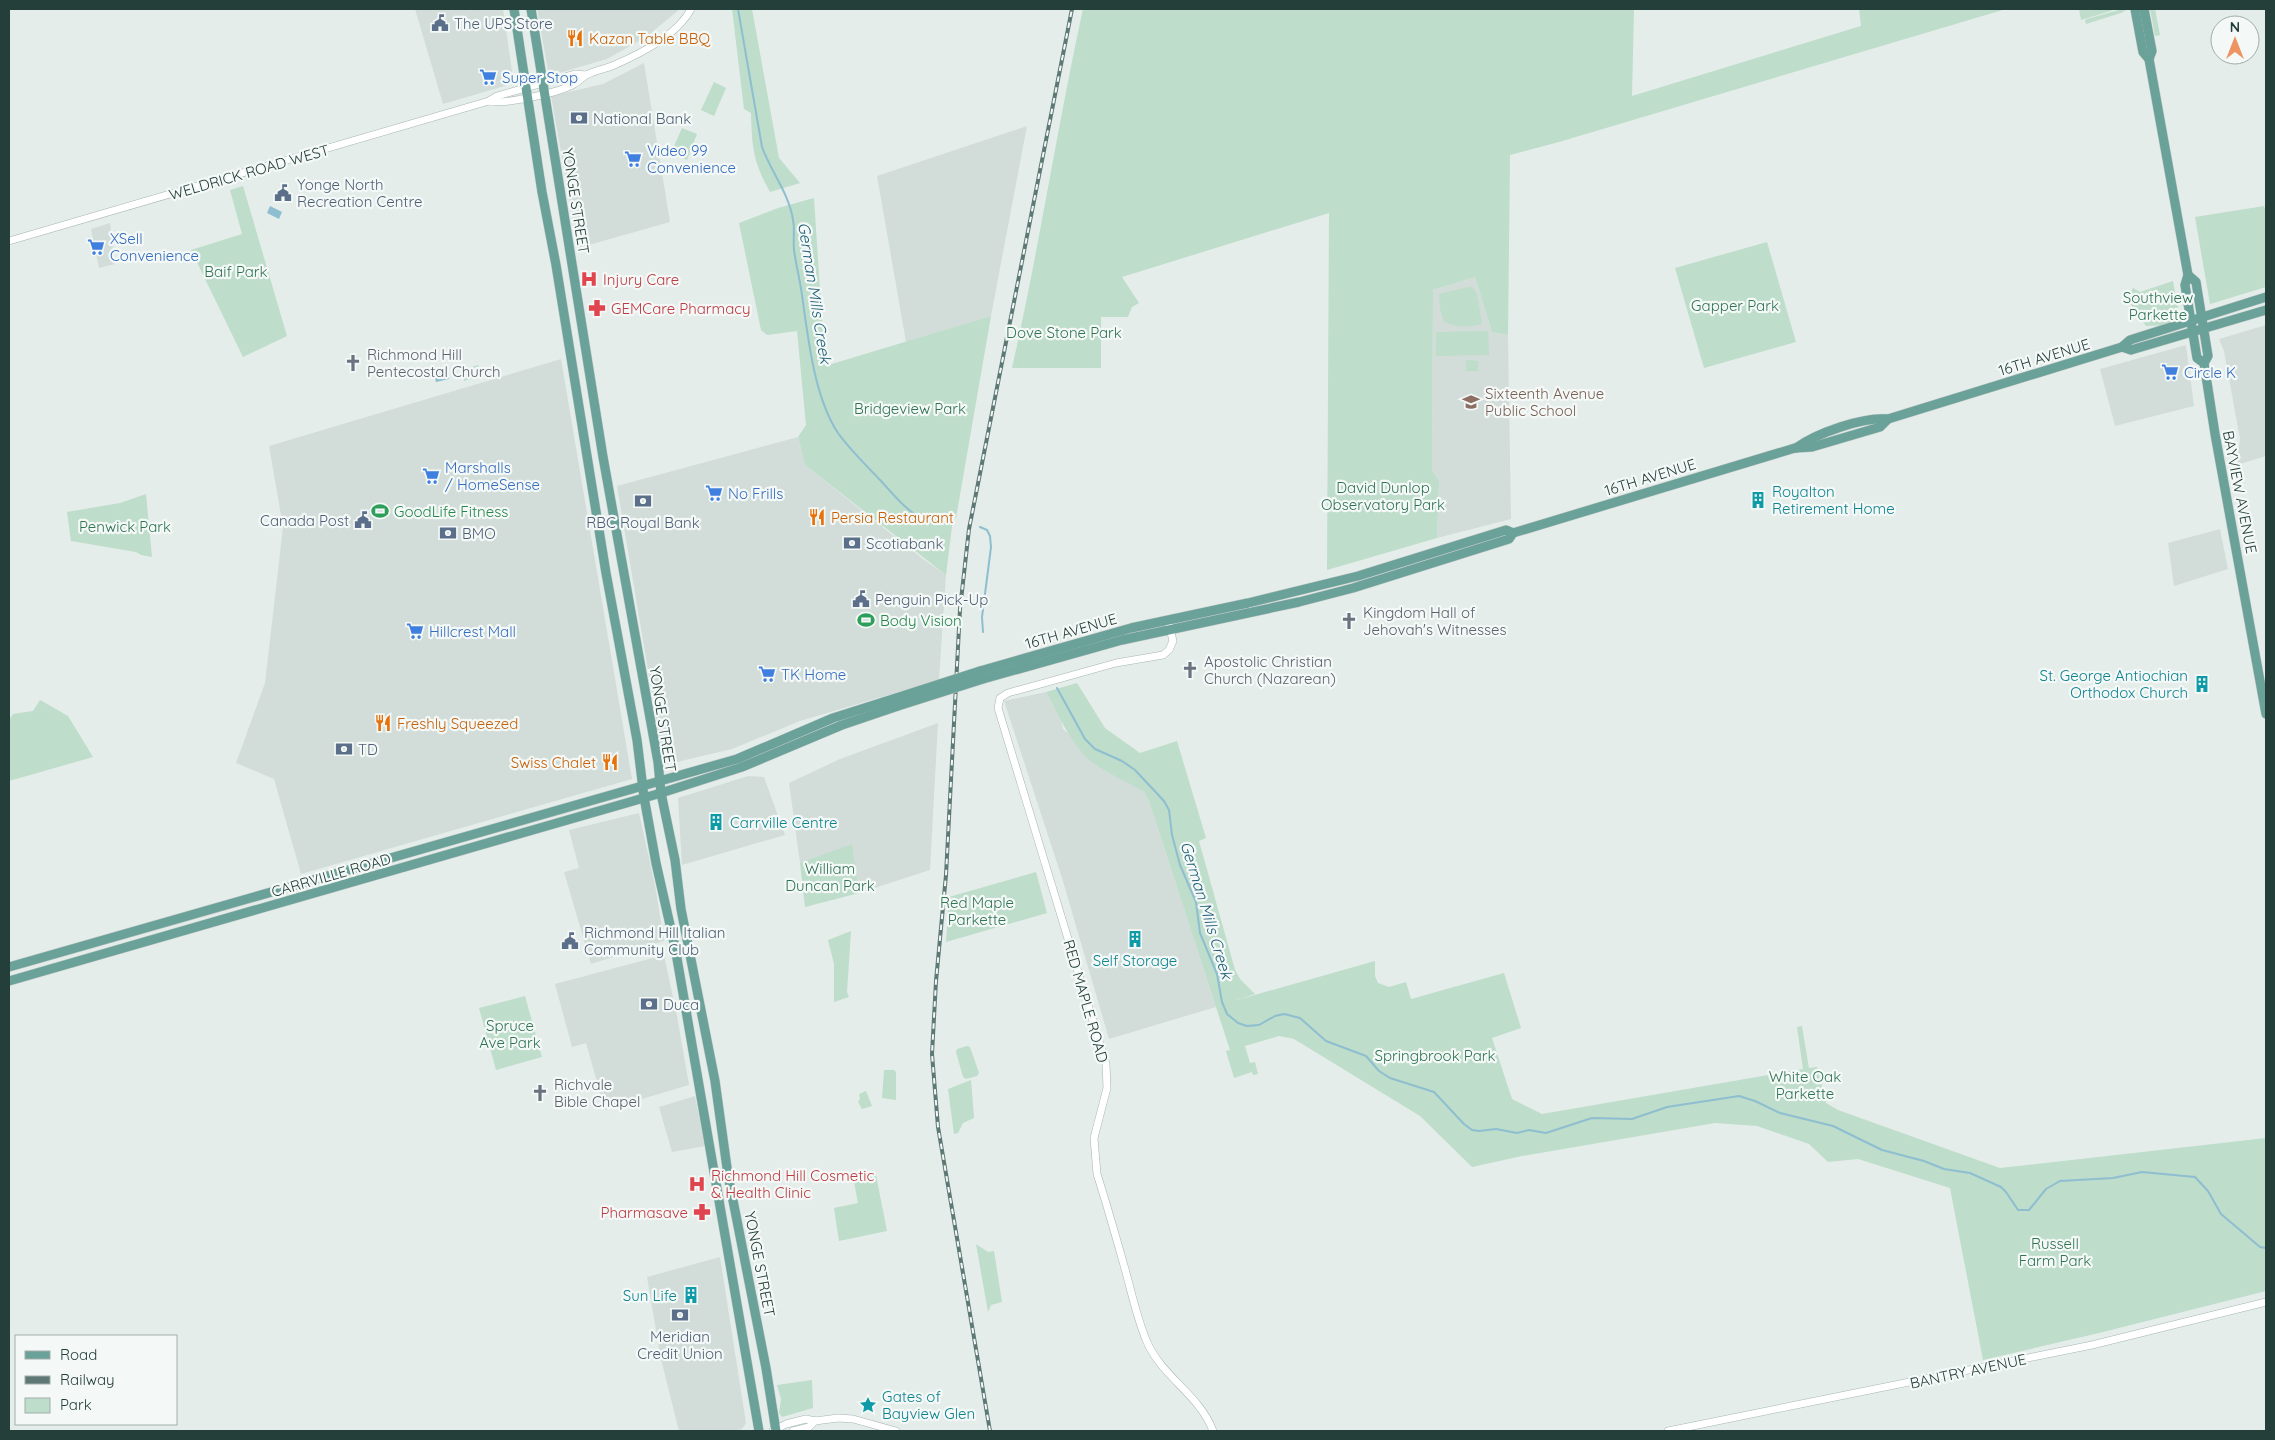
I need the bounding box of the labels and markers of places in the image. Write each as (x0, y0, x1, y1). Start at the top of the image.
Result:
public building icon: The UPS Store (430, 13, 450, 33)
place label: The UPS Store (454, 14, 553, 33)
restaurant icon: Kazan Table BBQ (565, 28, 585, 48)
place label: Kazan Table BBQ (589, 29, 710, 48)
supermarket icon: Super Stop (478, 67, 498, 87)
place label: Super Stop (502, 68, 578, 87)
bank icon: National Bank (569, 108, 589, 128)
place label: National Bank (593, 109, 691, 128)
place label: Video 99 Convenience (647, 141, 736, 177)
supermarket icon: Video 99 Convenience (623, 149, 643, 169)
place label: Yonge North Recreation Centre (297, 175, 422, 211)
public building icon: Yonge North Recreation Centre (273, 183, 293, 203)
place label: XSell Convenience (110, 229, 199, 265)
supermarket icon: XSell Convenience (86, 237, 106, 257)
hospital icon: Injury Care (579, 269, 599, 289)
place label: Injury Care (603, 270, 679, 289)
pharmacy icon: GEMCare Pharmacy (587, 298, 607, 318)
place label: GEMCare Pharmacy (611, 299, 751, 318)
place label: Richmond Hill Pentecostal Church (367, 345, 501, 381)
church icon: Richmond Hill Pentecostal Church (343, 353, 363, 373)
supermarket icon: Circle K (2160, 362, 2180, 382)
place label: Circle K (2184, 363, 2236, 382)
place label: Sixteenth Avenue Public School (1485, 384, 1604, 420)
school or university icon: Sixteenth Avenue Public School (1461, 392, 1481, 412)
place label: Marshalls / HomeSense (445, 458, 540, 494)
supermarket icon: Marshalls / HomeSense (421, 466, 441, 486)
place label: Royalton Retirement Home (1772, 482, 1895, 518)
supermarket icon: No Frills (704, 483, 724, 503)
place label: No Frills (728, 484, 783, 503)
building icon: Royalton Retirement Home (1748, 490, 1768, 510)
bank icon: RBC Royal Bank (633, 491, 653, 511)
sports icon: GoodLife Fitness (370, 501, 390, 521)
place label: GoodLife Fitness (394, 502, 508, 521)
restaurant icon: Persia Restaurant (807, 507, 827, 527)
place label: Persia Restaurant (831, 508, 954, 527)
public building icon: Canada Post (353, 510, 373, 530)
place label: Canada Post (260, 511, 349, 530)
place label: RBC Royal Bank (586, 513, 700, 532)
bank icon: BMO (438, 523, 458, 543)
place label: BMO (462, 524, 496, 543)
bank icon: Scotiabank (842, 533, 862, 553)
place label: Scotiabank (866, 534, 944, 553)
public building icon: Penguin Pick-Up (851, 589, 871, 609)
place label: Penguin Pick-Up (875, 590, 988, 609)
place label: Kingdom Hall of Jehovah's Witnesses (1363, 603, 1507, 639)
sports icon: Body Vision (856, 610, 876, 630)
place label: Body Vision (880, 611, 962, 630)
church icon: Kingdom Hall of Jehovah's Witnesses (1339, 611, 1359, 631)
supermarket icon: Hillcrest Mall (405, 621, 425, 641)
place label: Hillcrest Mall (429, 622, 516, 641)
place label: Apostolic Christian Church (Nazarean) (1204, 652, 1336, 688)
church icon: Apostolic Christian Church (Nazarean) (1180, 660, 1200, 680)
supermarket icon: TK Home (757, 664, 777, 684)
place label: TK Home (781, 665, 846, 684)
place label: St. George Antiochian Orthodox Church (2040, 666, 2188, 702)
building icon: St. George Antiochian Orthodox Church (2192, 674, 2212, 694)
restaurant icon: Freshly Squeezed (373, 713, 393, 733)
place label: Freshly Squeezed (397, 714, 518, 733)
bank icon: TD (334, 739, 354, 759)
place label: TD (358, 740, 378, 759)
restaurant icon: Swiss Chalet (600, 752, 620, 772)
place label: Swiss Chalet (511, 753, 596, 772)
building icon: Carrville Centre (706, 812, 726, 832)
place label: Carrville Centre (730, 813, 838, 832)
place label: Richmond Hill Italian Community Club (584, 923, 726, 959)
building icon: Self Storage (1125, 929, 1145, 949)
public building icon: Richmond Hill Italian Community Club (560, 931, 580, 951)
place label: Self Storage (1093, 951, 1177, 970)
bank icon: Duca (639, 994, 659, 1014)
place label: Duca (663, 995, 699, 1014)
place label: Richvale Bible Chapel (554, 1075, 640, 1111)
church icon: Richvale Bible Chapel (530, 1083, 550, 1103)
place label: Richmond Hill Cosmetic & Health Clinic (711, 1166, 874, 1202)
hospital icon: Richmond Hill Cosmetic & Health Clinic (687, 1174, 707, 1194)
pharmacy icon: Pharmasave (692, 1202, 712, 1222)
place label: Pharmasave (601, 1203, 688, 1222)
building icon: Sun Life (681, 1285, 701, 1305)
place label: Sun Life (623, 1286, 677, 1305)
bank icon: Meridian Credit Union (670, 1305, 690, 1325)
place label: Meridian Credit Union (637, 1327, 723, 1363)
place label: Gates of Bayview Glen (882, 1387, 975, 1423)
place icon: Gates of Bayview Glen (858, 1395, 878, 1415)

